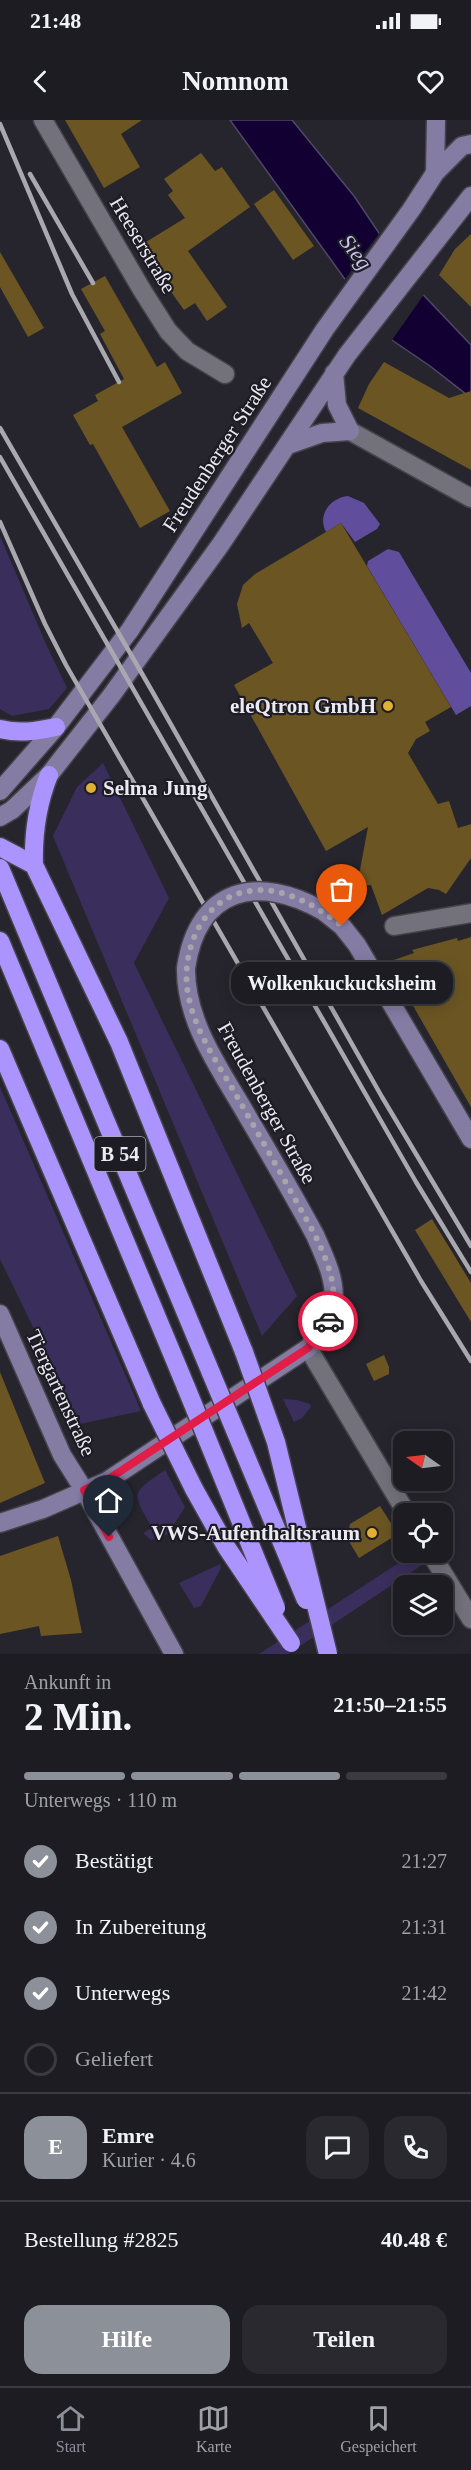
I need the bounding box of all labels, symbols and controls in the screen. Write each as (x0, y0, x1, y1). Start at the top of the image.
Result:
text: 21:48 (30, 8, 81, 33)
icon: back (24, 65, 57, 98)
icon: heart (414, 65, 447, 98)
text: Nomnom (182, 66, 289, 96)
street label: Heeserstraße (105, 192, 181, 298)
water label: Sieg (335, 229, 377, 275)
street label: Freudenberger Straße (158, 372, 276, 536)
place label: eleQtron GmbH (230, 694, 376, 718)
marker: eleQtron GmbH (381, 699, 395, 713)
place label: Selma Jung (103, 776, 208, 800)
marker: Selma Jung (84, 781, 98, 795)
pin (316, 864, 367, 926)
icon: bag (325, 873, 358, 906)
callout: Wolkenkuckucksheim (231, 962, 453, 1004)
text: Wolkenkuckucksheim (248, 972, 436, 994)
street label: Freudenberger Straße (213, 1018, 321, 1188)
road number: B 54 (94, 1137, 146, 1171)
courier (298, 1291, 358, 1351)
icon: car (312, 1305, 345, 1338)
street label: Tiergartenstraße (21, 1326, 101, 1460)
north arrow (393, 1431, 453, 1491)
map controls (393, 1431, 453, 1635)
pin (83, 1475, 134, 1537)
icon: home (92, 1484, 125, 1517)
button: locate (393, 1503, 453, 1563)
place label: VWS-Aufenthaltsraum (151, 1521, 361, 1545)
marker: VWS-Aufenthaltsraum (365, 1526, 379, 1540)
button: layers (393, 1575, 453, 1635)
text: Ankunft in (24, 1671, 111, 1693)
text: 21:50–21:55 (333, 1692, 447, 1717)
text: 2 Min. (24, 1695, 132, 1738)
text: Unterwegs · 110 m (24, 1789, 177, 1811)
icon: check (24, 1845, 57, 1878)
text: Bestätigt (75, 1848, 153, 1873)
text: 21:27 (401, 1850, 447, 1872)
icon: check (24, 1911, 57, 1944)
text: In Zubereitung (75, 1914, 206, 1939)
text: 21:31 (401, 1916, 447, 1938)
icon: check (24, 1977, 57, 2010)
text: Unterwegs (75, 1980, 170, 2005)
text: 21:42 (401, 1982, 447, 2004)
text: Geliefert (75, 2046, 153, 2071)
button: chat (306, 2116, 369, 2179)
button: phone (384, 2116, 447, 2179)
text: Emre (102, 2123, 154, 2148)
text: E (48, 2134, 63, 2159)
text: Kurier · 4.6 (102, 2149, 196, 2171)
text: Bestellung #2825 (24, 2227, 179, 2252)
text: 40.48 € (381, 2227, 447, 2252)
button: Hilfe (24, 2305, 230, 2374)
button: Teilen (242, 2305, 447, 2374)
tab: Start (54, 2402, 87, 2456)
tab: Karte (196, 2402, 232, 2456)
tab: Gespeichert (340, 2402, 417, 2456)

